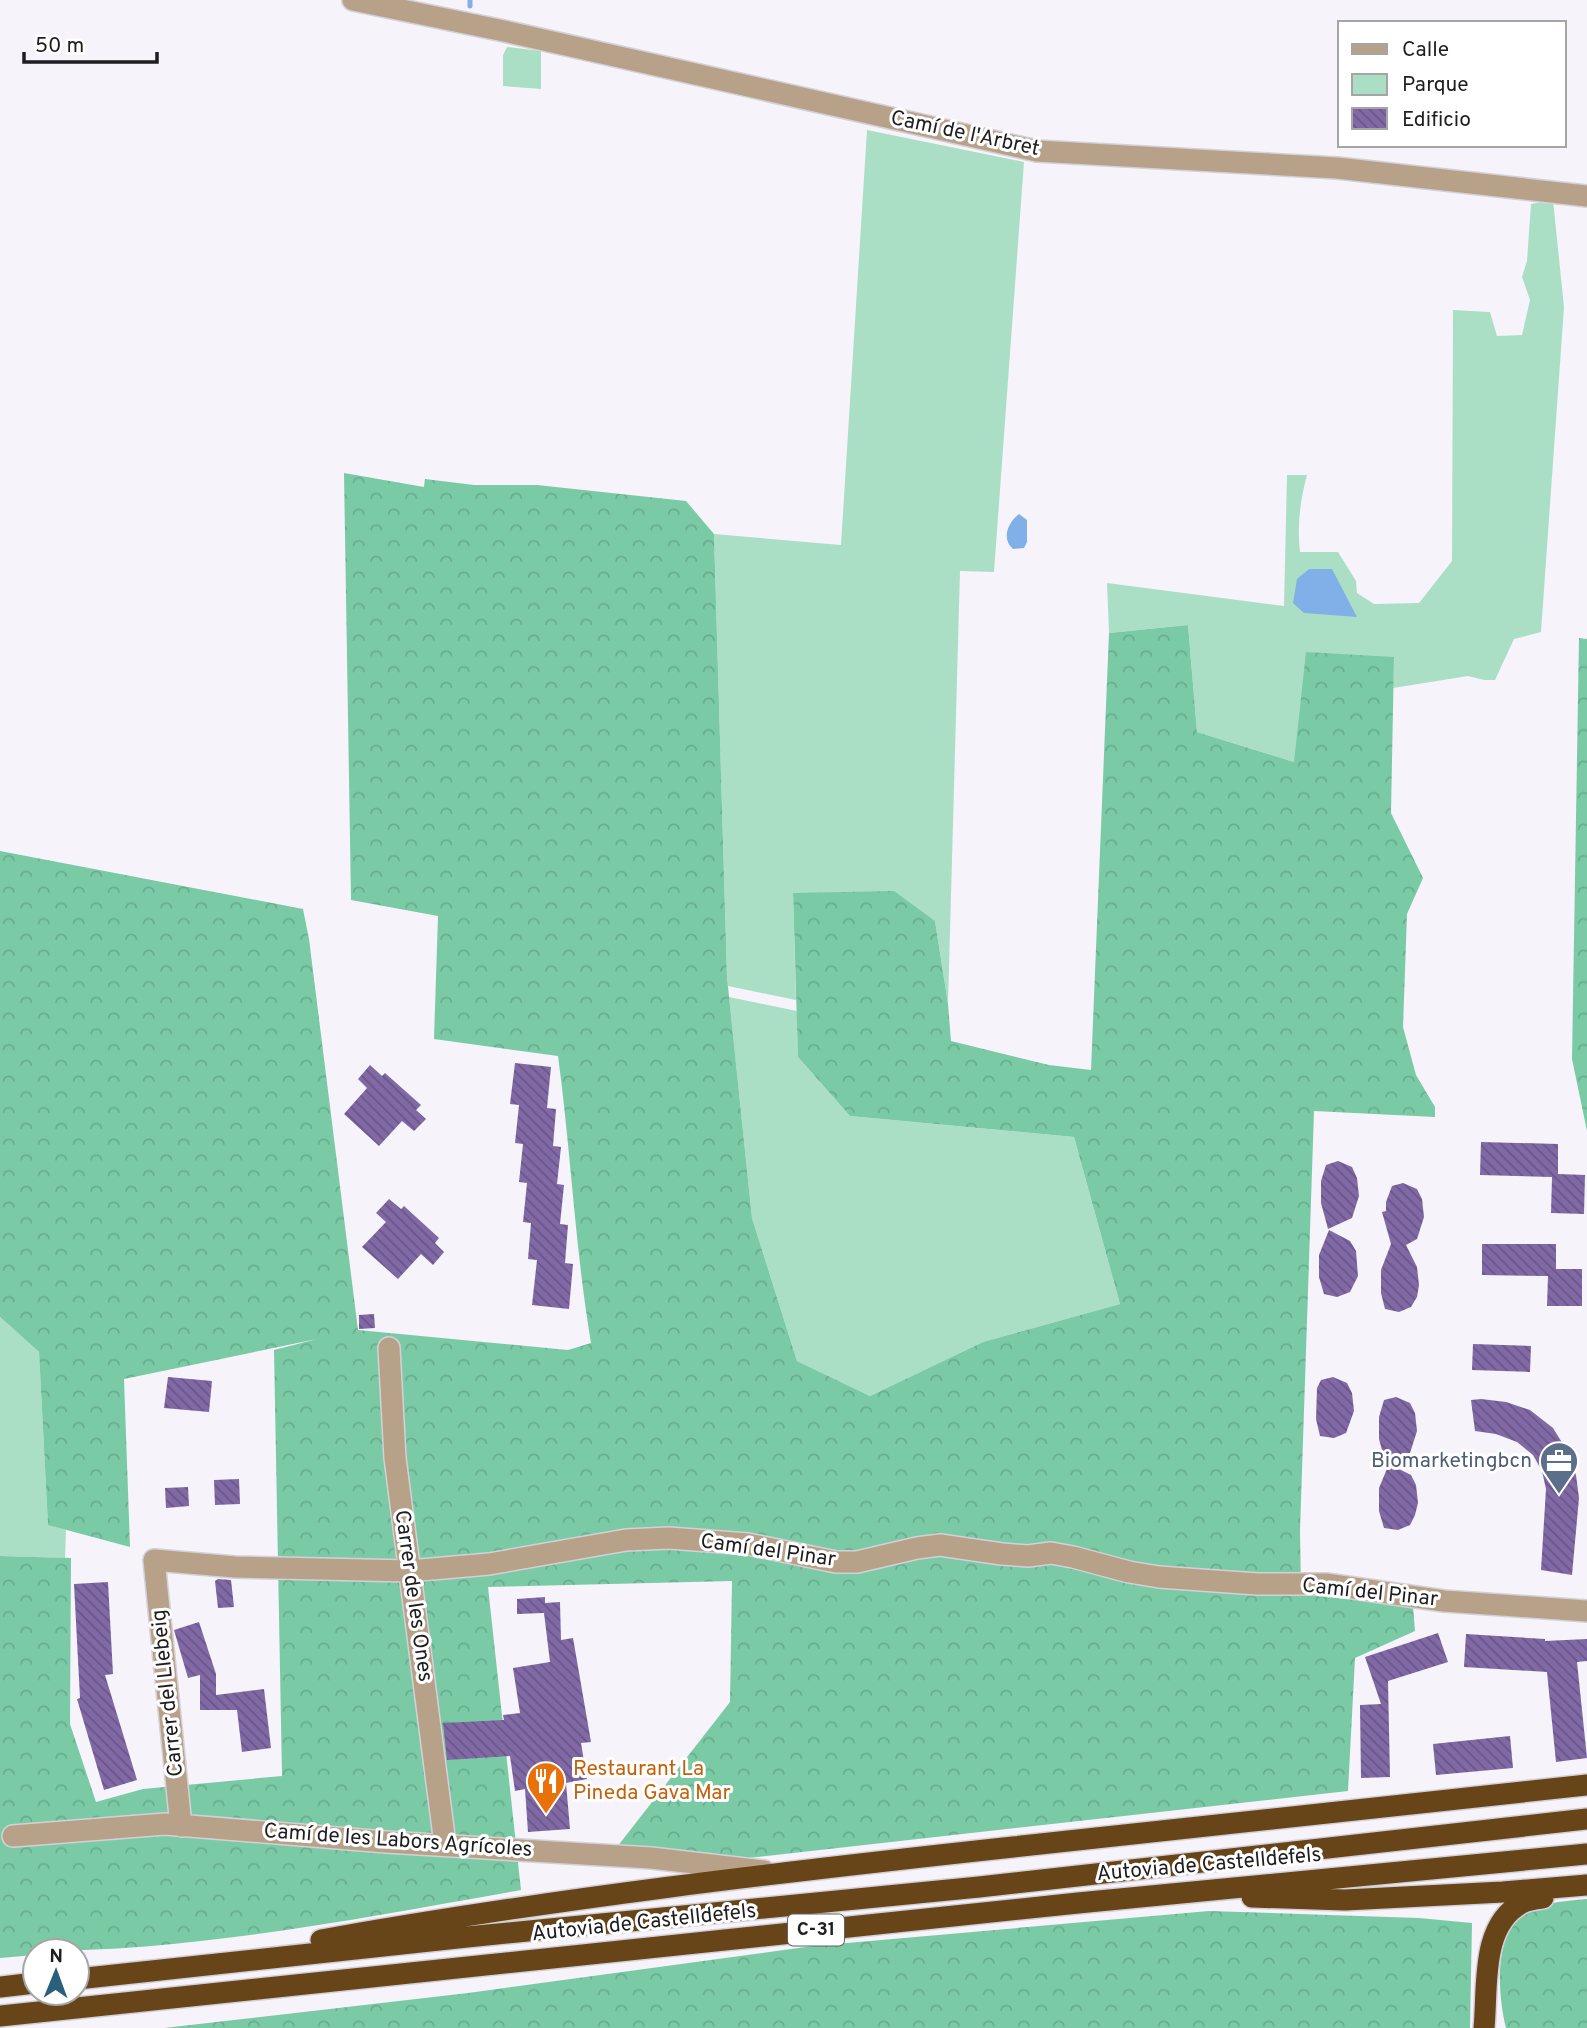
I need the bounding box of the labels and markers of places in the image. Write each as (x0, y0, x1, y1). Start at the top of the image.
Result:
office icon: Biomarketingbcn (1538, 1440, 1580, 1495)
place label: Biomarketingbcn (1371, 1448, 1532, 1475)
place label: Restaurant La Pineda Gava Mar (573, 1756, 731, 1807)
restaurant icon: Restaurant La Pineda Gava Mar (525, 1760, 567, 1815)

